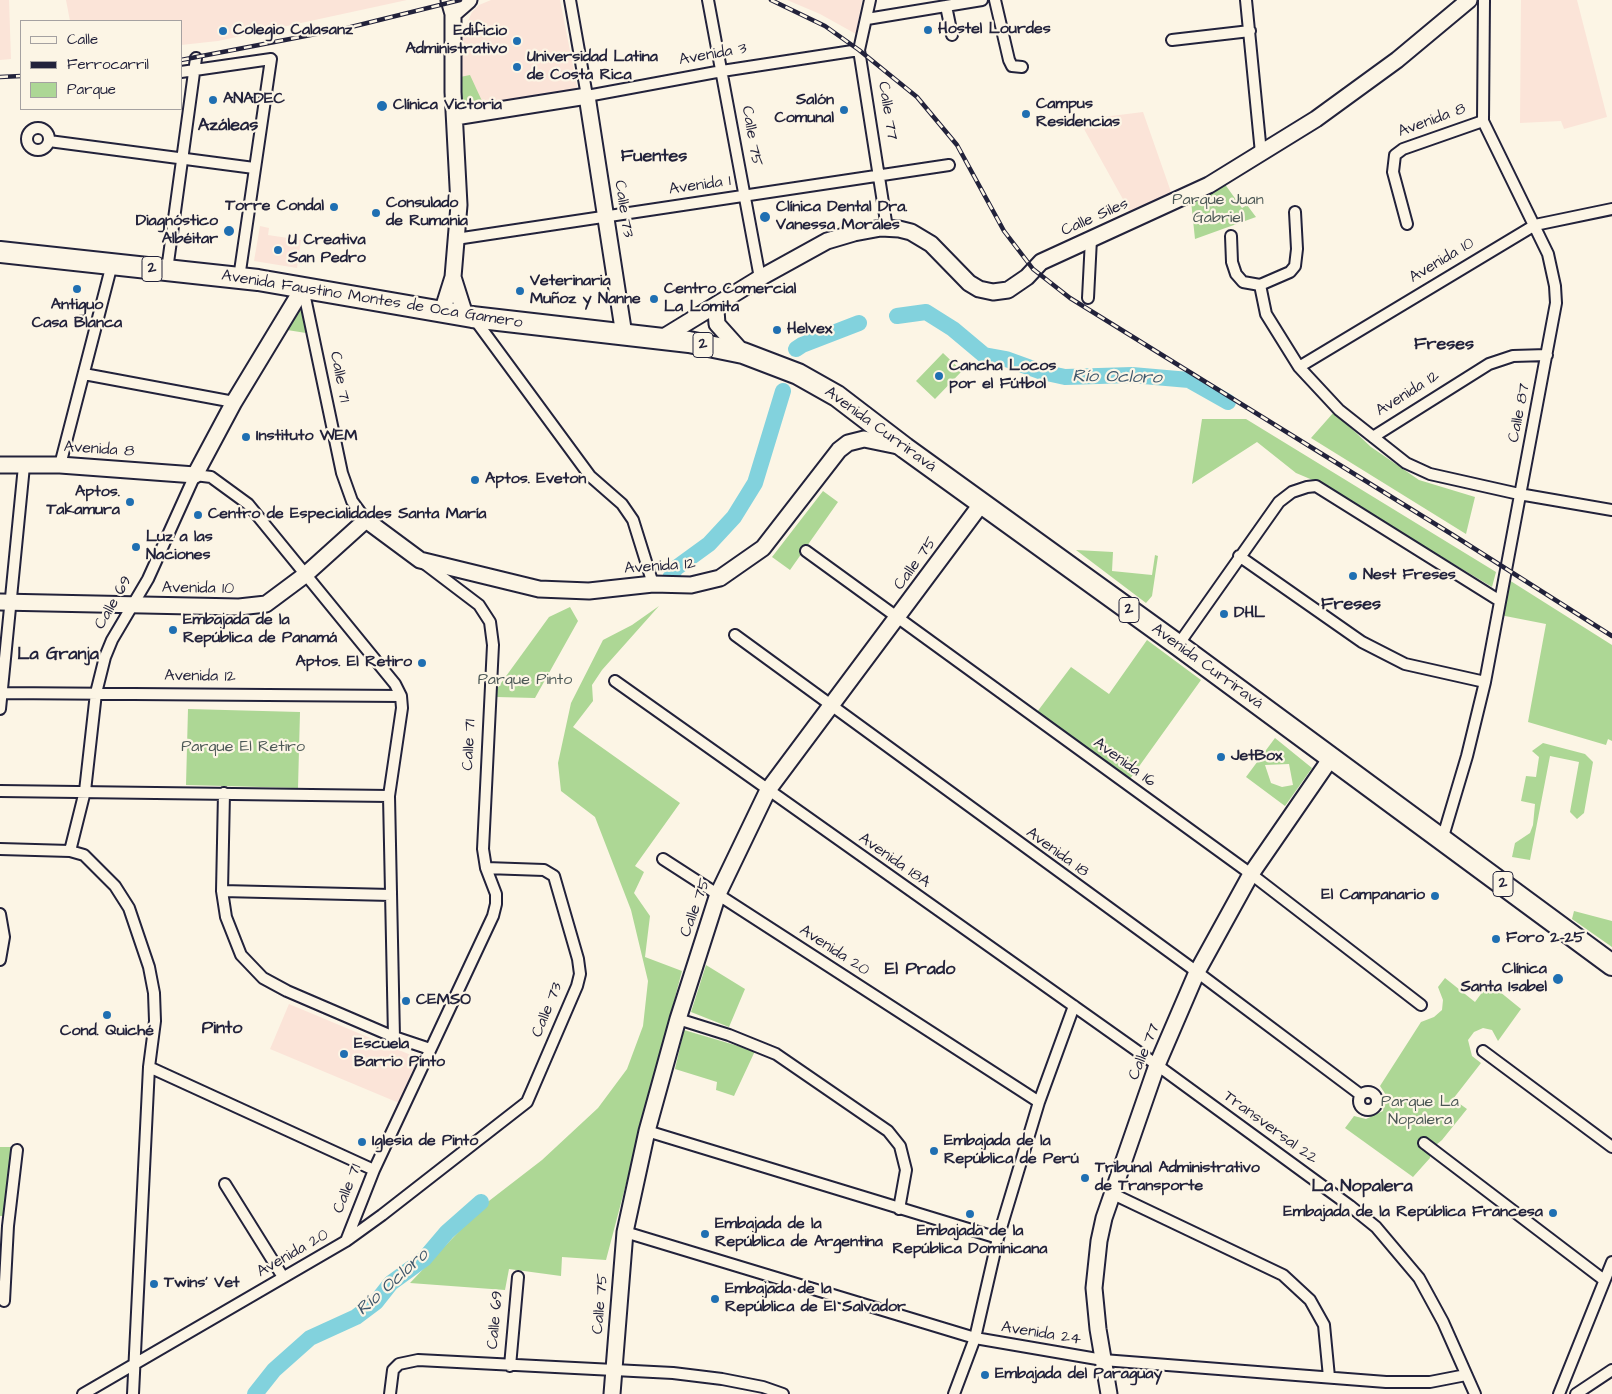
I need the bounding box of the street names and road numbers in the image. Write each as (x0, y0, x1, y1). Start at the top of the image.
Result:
street label: Avenida 3 (678, 40, 748, 70)
street label: Calle 77 (873, 80, 901, 142)
street label: Avenida 8 (1395, 100, 1469, 142)
street label: Calle 75 (736, 104, 766, 168)
street label: Avenida 1 (668, 172, 732, 200)
street label: Calle 73 (609, 179, 637, 239)
street label: Calle Siles (1058, 195, 1132, 241)
street label: Avenida 10 (1406, 234, 1478, 288)
road number: 2 (142, 256, 162, 282)
street label: Avenida Faustino Montes de Oca Gamero (220, 267, 524, 333)
road number: 2 (693, 332, 713, 358)
street label: Calle 71 (325, 350, 353, 404)
street label: Avenida 12 (1373, 367, 1443, 421)
street label: Calle 87 (1505, 382, 1535, 444)
street label: Avenida Curriravá (820, 383, 940, 477)
street label: Avenida 8 (63, 438, 135, 462)
street label: Calle 75 (890, 534, 942, 594)
street label: Avenida 12 (624, 555, 696, 579)
street label: Calle 69 (91, 573, 137, 633)
street label: Avenida 10 (162, 579, 234, 599)
road number: 2 (1119, 598, 1139, 622)
street label: Avenida Curriravá (1147, 620, 1267, 714)
street label: Avenida 12 (164, 667, 236, 687)
street label: Calle 71 (459, 719, 481, 771)
street label: Avenida 16 (1089, 734, 1159, 792)
street label: Avenida 18 (1022, 824, 1092, 882)
street label: Avenida 18A (854, 829, 934, 893)
road number: 2 (1493, 872, 1513, 896)
street label: Calle 75 (677, 876, 715, 940)
street label: Avenida 20 (795, 921, 873, 981)
street label: Calle 73 (528, 980, 568, 1040)
street label: Calle 77 (1125, 1021, 1165, 1083)
street label: Transversal 22 (1219, 1087, 1321, 1169)
street label: Calle 71 (329, 1162, 367, 1216)
street label: Avenida 20 (254, 1226, 332, 1282)
street label: Calle 75 (589, 1273, 613, 1335)
street label: Calle 69 (484, 1290, 508, 1350)
street label: Avenida 24 (1000, 1318, 1082, 1350)

